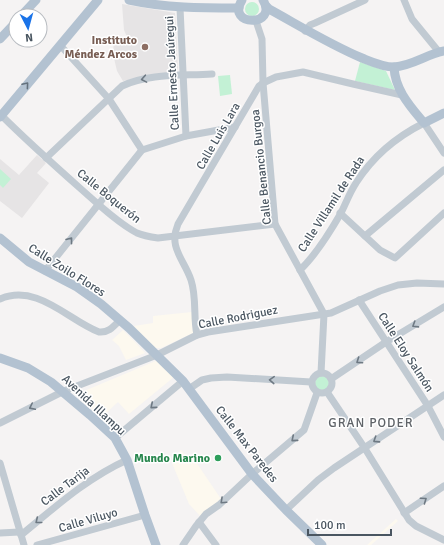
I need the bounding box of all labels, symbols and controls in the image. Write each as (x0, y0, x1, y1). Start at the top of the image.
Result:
north arrow (8, 8, 48, 48)
street label: Calle Ernesto Jaúregui (162, 15, 183, 131)
text: N (25, 31, 33, 44)
place label: Instituto Méndez Arcos (65, 33, 138, 62)
marker: Instituto Méndez Arcos (140, 42, 150, 52)
one-way arrow (141, 74, 147, 82)
one-way arrow (22, 83, 29, 90)
street label: Calle Luis Lara (193, 100, 244, 172)
street label: Calle Benancio Burgoa (248, 109, 275, 225)
street label: Calle Villamil de Rada (295, 153, 368, 255)
street label: Calle Boquerón (74, 166, 144, 227)
one-way arrow (65, 238, 72, 245)
street label: Calle Zoilo Flores (25, 241, 108, 300)
street label: Calle Rodriguez (197, 302, 279, 333)
street label: Calle Eloy Salmón (374, 310, 437, 395)
one-way arrow (412, 320, 419, 327)
one-way arrow (356, 356, 363, 363)
street label: Avenida Illampu (58, 372, 129, 439)
one-way arrow (269, 375, 275, 384)
one-way arrow (29, 402, 36, 410)
one-way arrow (151, 402, 158, 409)
street label: Calle Max Paredes (212, 403, 281, 486)
district label: GRAN PODER (328, 415, 414, 431)
one-way arrow (291, 434, 298, 441)
one-way arrow (373, 435, 380, 442)
place label: Mundo Marino (134, 451, 210, 466)
marker: Mundo Marino (213, 453, 223, 463)
street label: Calle Tarija (38, 463, 93, 510)
one-way arrow (220, 496, 228, 503)
one-way arrow (420, 497, 427, 505)
street label: Calle Viluyo (57, 505, 119, 536)
scale bar (308, 511, 391, 537)
one-way arrow (35, 517, 42, 524)
text: 100 m (314, 518, 346, 533)

